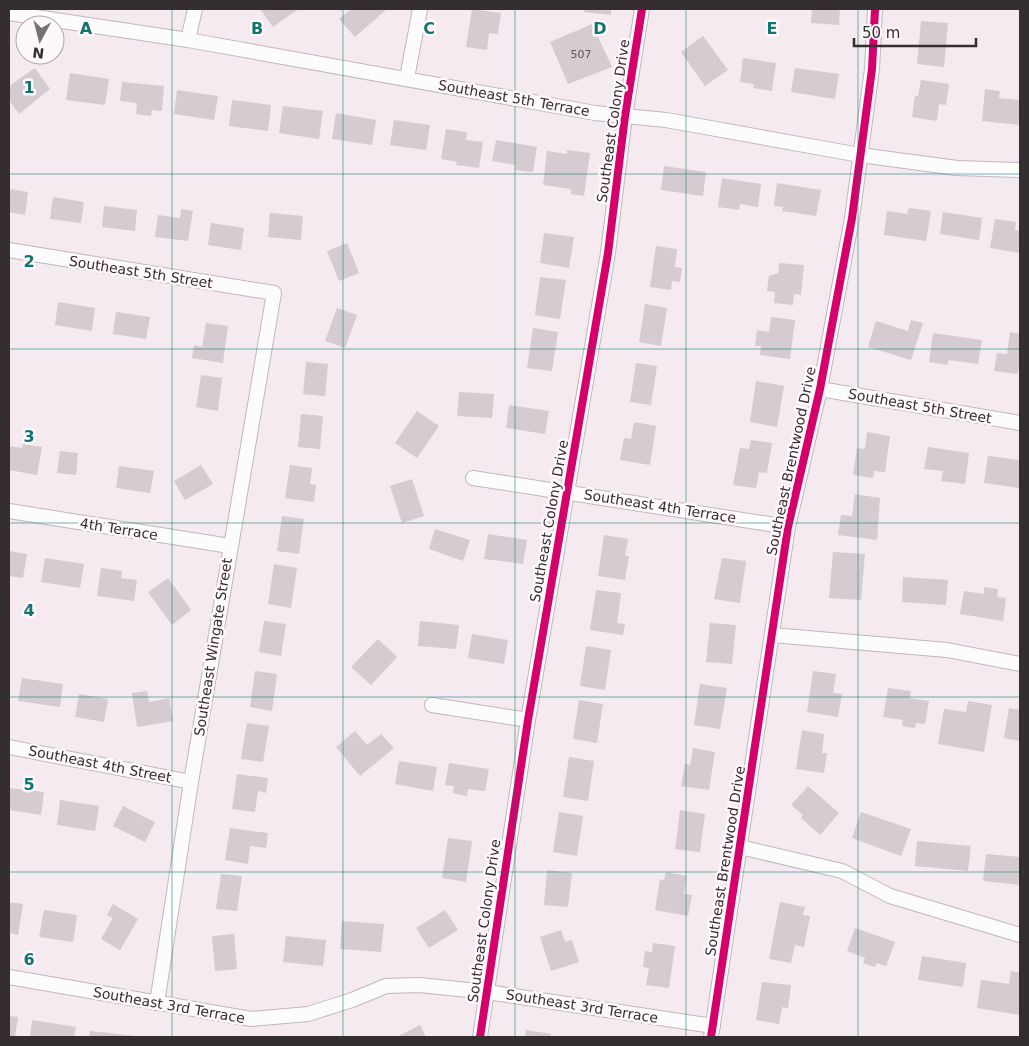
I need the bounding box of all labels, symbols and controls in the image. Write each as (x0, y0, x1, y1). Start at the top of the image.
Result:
north arrow (15, 15, 65, 65)
scale bar (854, 15, 976, 47)
text: A (80, 19, 93, 38)
text: B (251, 19, 263, 38)
text: C (423, 19, 435, 38)
text: D (593, 19, 607, 38)
text: E (767, 19, 777, 38)
text: 50 m (862, 24, 900, 42)
street label: Southeast Colony Drive (594, 38, 632, 204)
text: N (32, 44, 45, 62)
house number: 507 (571, 48, 592, 61)
street label: Southeast 5th Terrace (437, 77, 591, 119)
text: 1 (23, 78, 35, 97)
text: 2 (23, 252, 35, 271)
street label: Southeast 5th Street (68, 253, 215, 291)
street label: Southeast Brentwood Drive (763, 365, 819, 557)
street label: Southeast 5th Street (847, 385, 993, 427)
text: 3 (23, 427, 35, 446)
street label: Southeast Colony Drive (527, 438, 571, 604)
street label: Southeast 4th Terrace (583, 486, 737, 526)
street label: 4th Terrace (79, 515, 159, 543)
street label: Southeast Wingate Street (191, 556, 235, 737)
text: 4 (23, 601, 35, 620)
street label: Southeast 4th Street (27, 742, 173, 786)
street label: Southeast Brentwood Drive (702, 765, 748, 957)
text: 5 (23, 775, 35, 794)
street label: Southeast Colony Drive (465, 838, 503, 1004)
text: 6 (23, 950, 35, 969)
street label: Southeast 3rd Terrace (92, 984, 246, 1026)
street label: Southeast 3rd Terrace (505, 986, 659, 1026)

